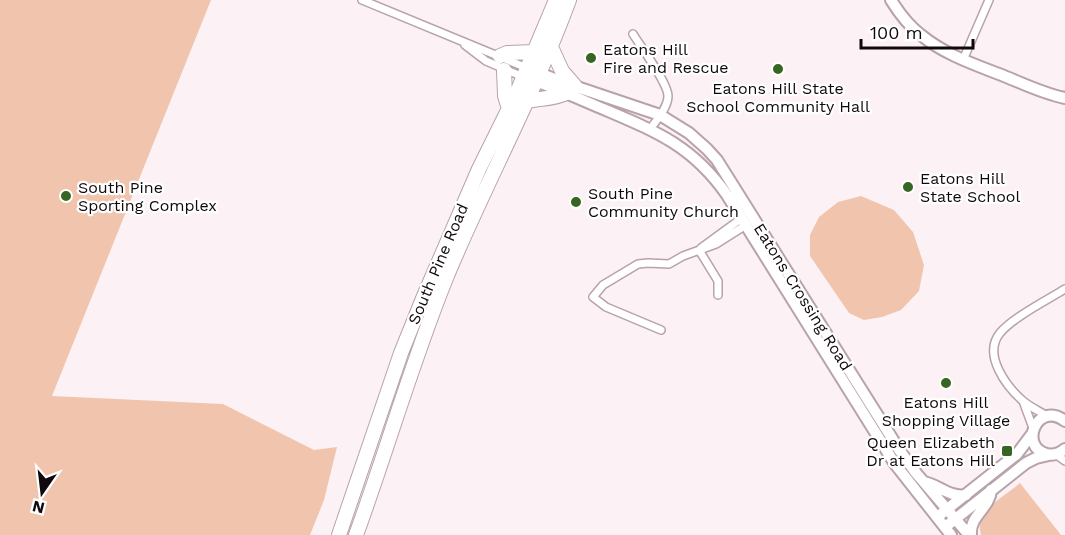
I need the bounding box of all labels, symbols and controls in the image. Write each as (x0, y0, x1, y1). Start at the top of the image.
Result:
scale bar (861, 12, 974, 50)
text: 100 m (870, 22, 923, 43)
place label: Eatons Hill Fire and Rescue (603, 40, 729, 77)
marker: Eatons Hill Fire and Rescue (584, 51, 598, 65)
marker: Eatons Hill State School Community Hall (771, 62, 785, 76)
place label: Eatons Hill State School Community Hall (686, 79, 870, 116)
place label: Eatons Hill State School (920, 169, 1020, 206)
place label: South Pine Sporting Complex (78, 178, 217, 215)
marker: Eatons Hill State School (901, 180, 915, 194)
place label: South Pine Community Church (588, 184, 739, 221)
marker: South Pine Sporting Complex (59, 189, 73, 203)
marker: South Pine Community Church (569, 195, 583, 209)
street label: South Pine Road (404, 201, 472, 327)
street label: Eatons Crossing Road (750, 220, 856, 374)
marker: Eatons Hill Shopping Village (939, 376, 953, 390)
place label: Eatons Hill Shopping Village (882, 393, 1010, 430)
place label: Queen Elizabeth Dr at Eatons Hill (866, 433, 995, 470)
marker: Queen Elizabeth Dr at Eatons Hill (1000, 444, 1014, 458)
north arrow (12, 463, 72, 523)
text: N (30, 496, 47, 518)

